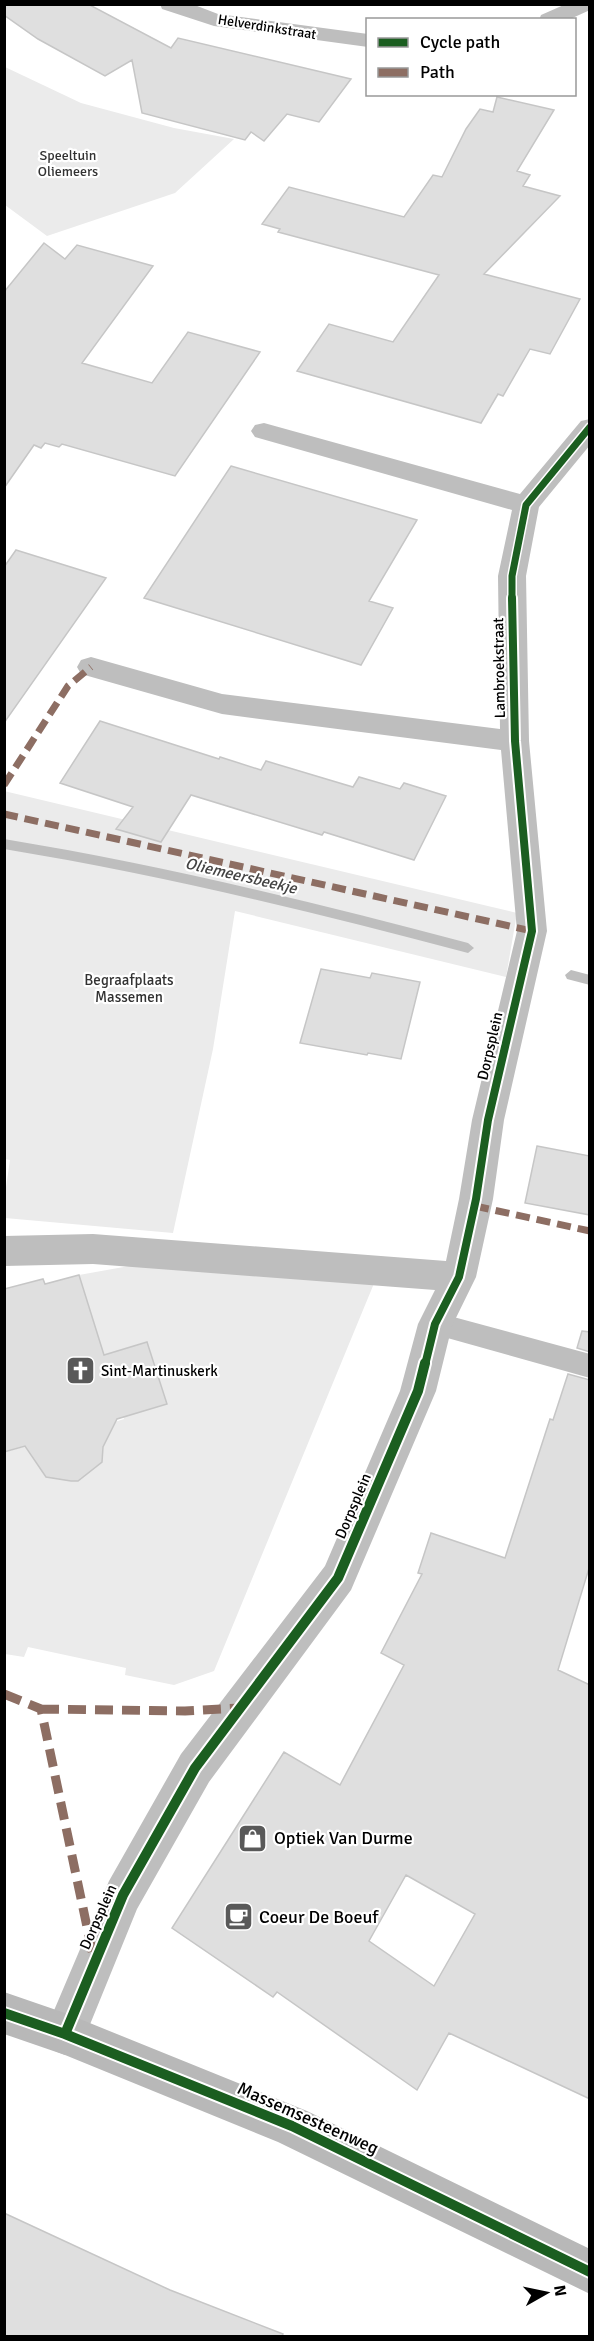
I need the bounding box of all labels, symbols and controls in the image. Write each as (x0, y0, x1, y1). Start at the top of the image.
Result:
street label: Helverdinkstraat (217, 11, 318, 43)
legend (366, 18, 576, 96)
text: Cycle path (420, 31, 500, 53)
text: Path (420, 61, 455, 83)
park label: Speeltuin Oliemeers (38, 147, 98, 180)
street label: Lambroekstraat (489, 617, 509, 719)
water label: Oliemeersbeekje (183, 853, 300, 899)
park label: Begraafplaats Massemen (84, 971, 174, 1006)
street label: Dorpsplein (473, 1010, 507, 1082)
church icon: Sint-Martinuskerk (64, 1355, 96, 1387)
place label: Sint-Martinuskerk (101, 1362, 218, 1380)
street label: Dorpsplein (331, 1470, 375, 1542)
shop icon: Optiek Van Durme (237, 1822, 269, 1854)
place label: Optiek Van Durme (274, 1827, 413, 1849)
street label: Dorpsplein (76, 1882, 120, 1952)
cafe icon: Coeur De Boeuf (222, 1901, 254, 1933)
place label: Coeur De Boeuf (259, 1906, 379, 1928)
street label: Massemsesteenweg (234, 2077, 382, 2159)
north arrow (516, 2263, 576, 2323)
text: N (549, 2284, 571, 2298)

